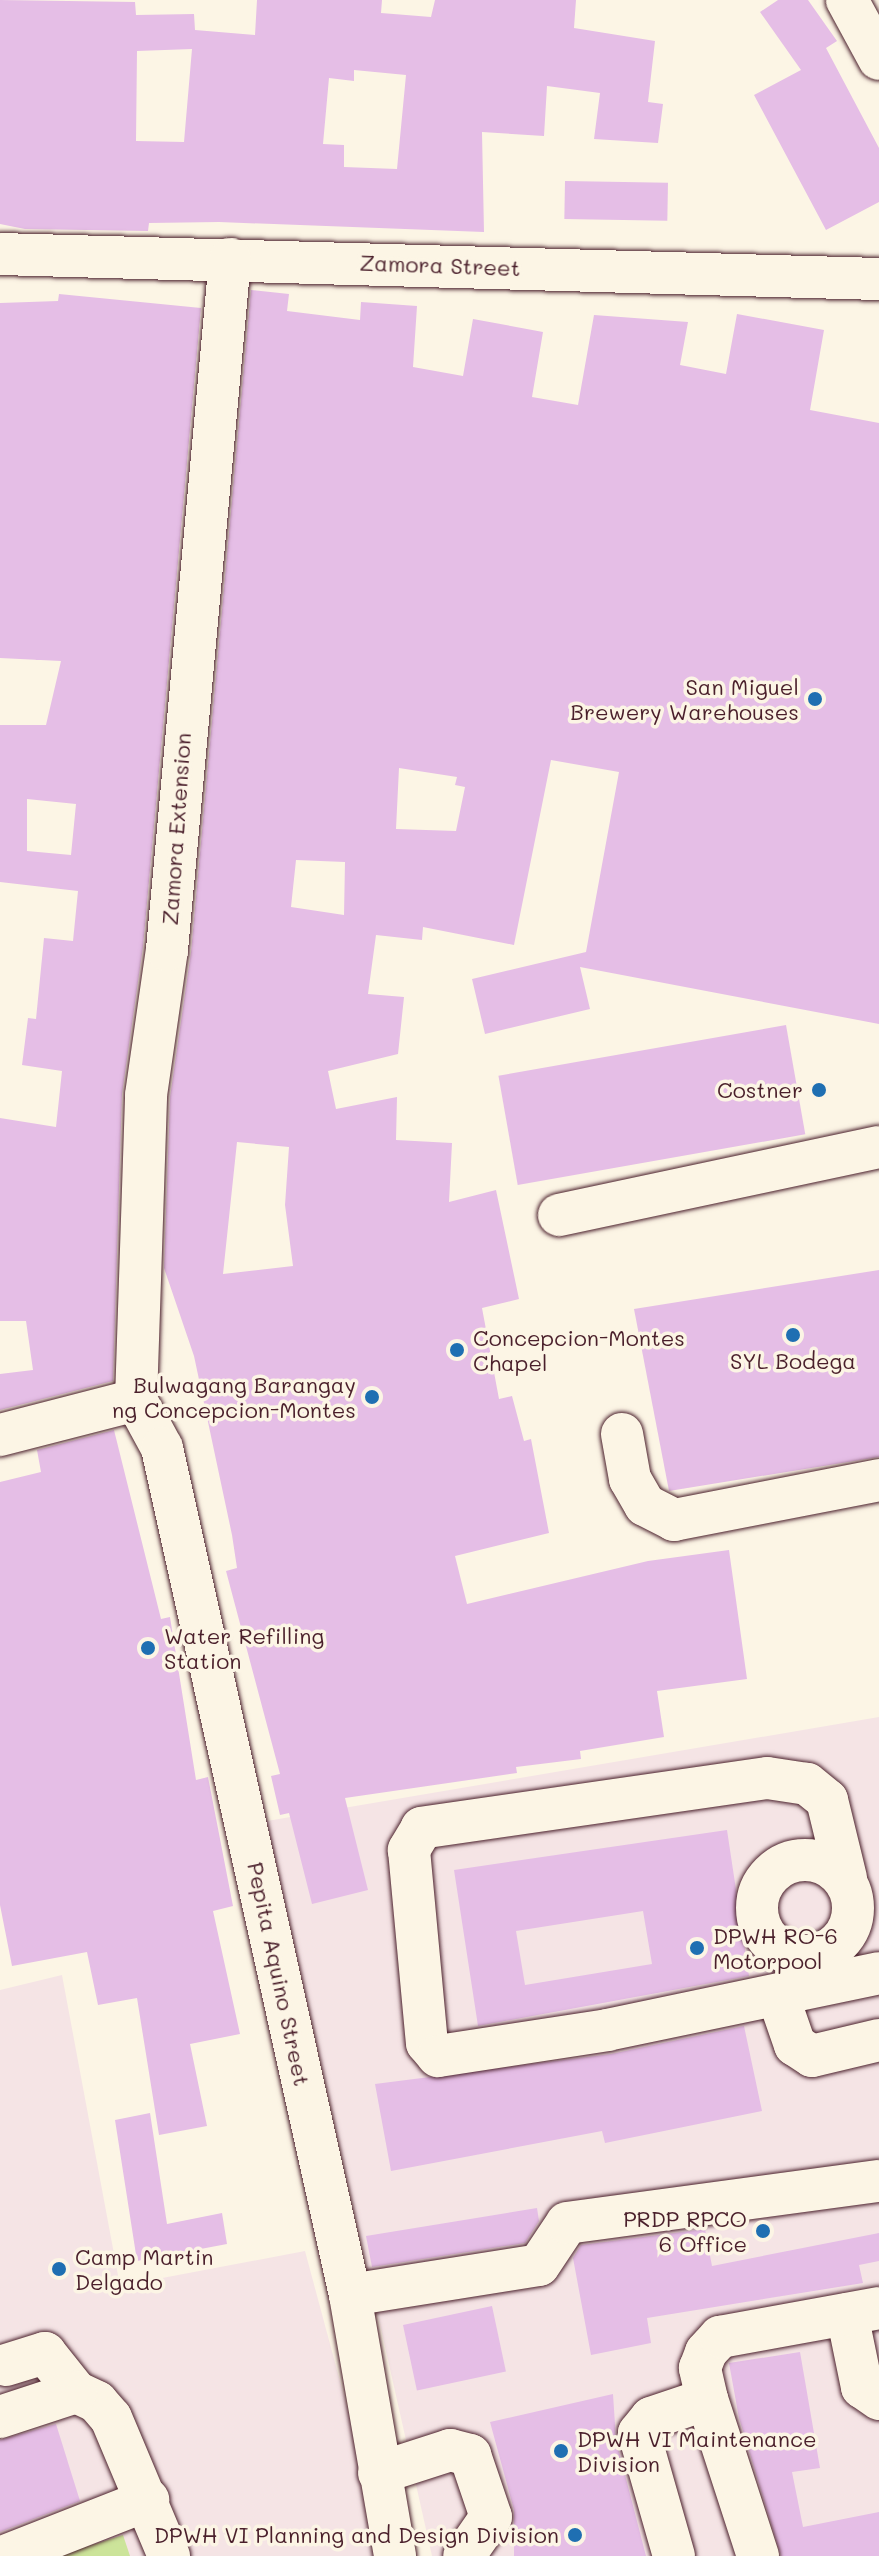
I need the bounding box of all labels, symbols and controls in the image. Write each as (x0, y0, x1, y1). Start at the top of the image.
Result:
street label: Zamora Street (359, 249, 521, 281)
place label: San Miguel Brewery Warehouses (570, 673, 799, 724)
marker: San Miguel Brewery Warehouses (806, 690, 824, 708)
street label: Zamora Extension (156, 732, 196, 926)
place label: Costner (717, 1077, 803, 1103)
marker: Costner (810, 1081, 828, 1099)
place label: Concepcion-Montes Chapel (473, 1324, 685, 1376)
marker: SYL Bodega (784, 1326, 802, 1344)
marker: Concepcion-Montes Chapel (448, 1341, 466, 1359)
place label: SYL Bodega (730, 1348, 856, 1374)
place label: Bulwagang Barangay ng Concepcion-Montes (112, 1371, 356, 1422)
marker: Bulwagang Barangay ng Concepcion-Montes (363, 1388, 381, 1406)
place label: Water Refilling Station (164, 1622, 324, 1674)
marker: Water Refilling Station (139, 1639, 157, 1657)
street label: Pepita Aquino Street (242, 1860, 316, 2088)
place label: DPWH RO-6 Motorpool (713, 1922, 838, 1974)
marker: DPWH RO-6 Motorpool (688, 1939, 706, 1957)
place label: PRDP RPCO 6 Office (623, 2205, 747, 2256)
marker: PRDP RPCO 6 Office (754, 2222, 772, 2240)
place label: Camp Martin Delgado (75, 2243, 213, 2294)
marker: Camp Martin Delgado (50, 2260, 68, 2278)
place label: DPWH VI Maintenance Division (577, 2425, 817, 2476)
marker: DPWH VI Maintenance Division (552, 2442, 570, 2460)
place label: DPWH VI Planning and Design Division (154, 2522, 559, 2548)
marker: DPWH VI Planning and Design Division (566, 2526, 584, 2544)

